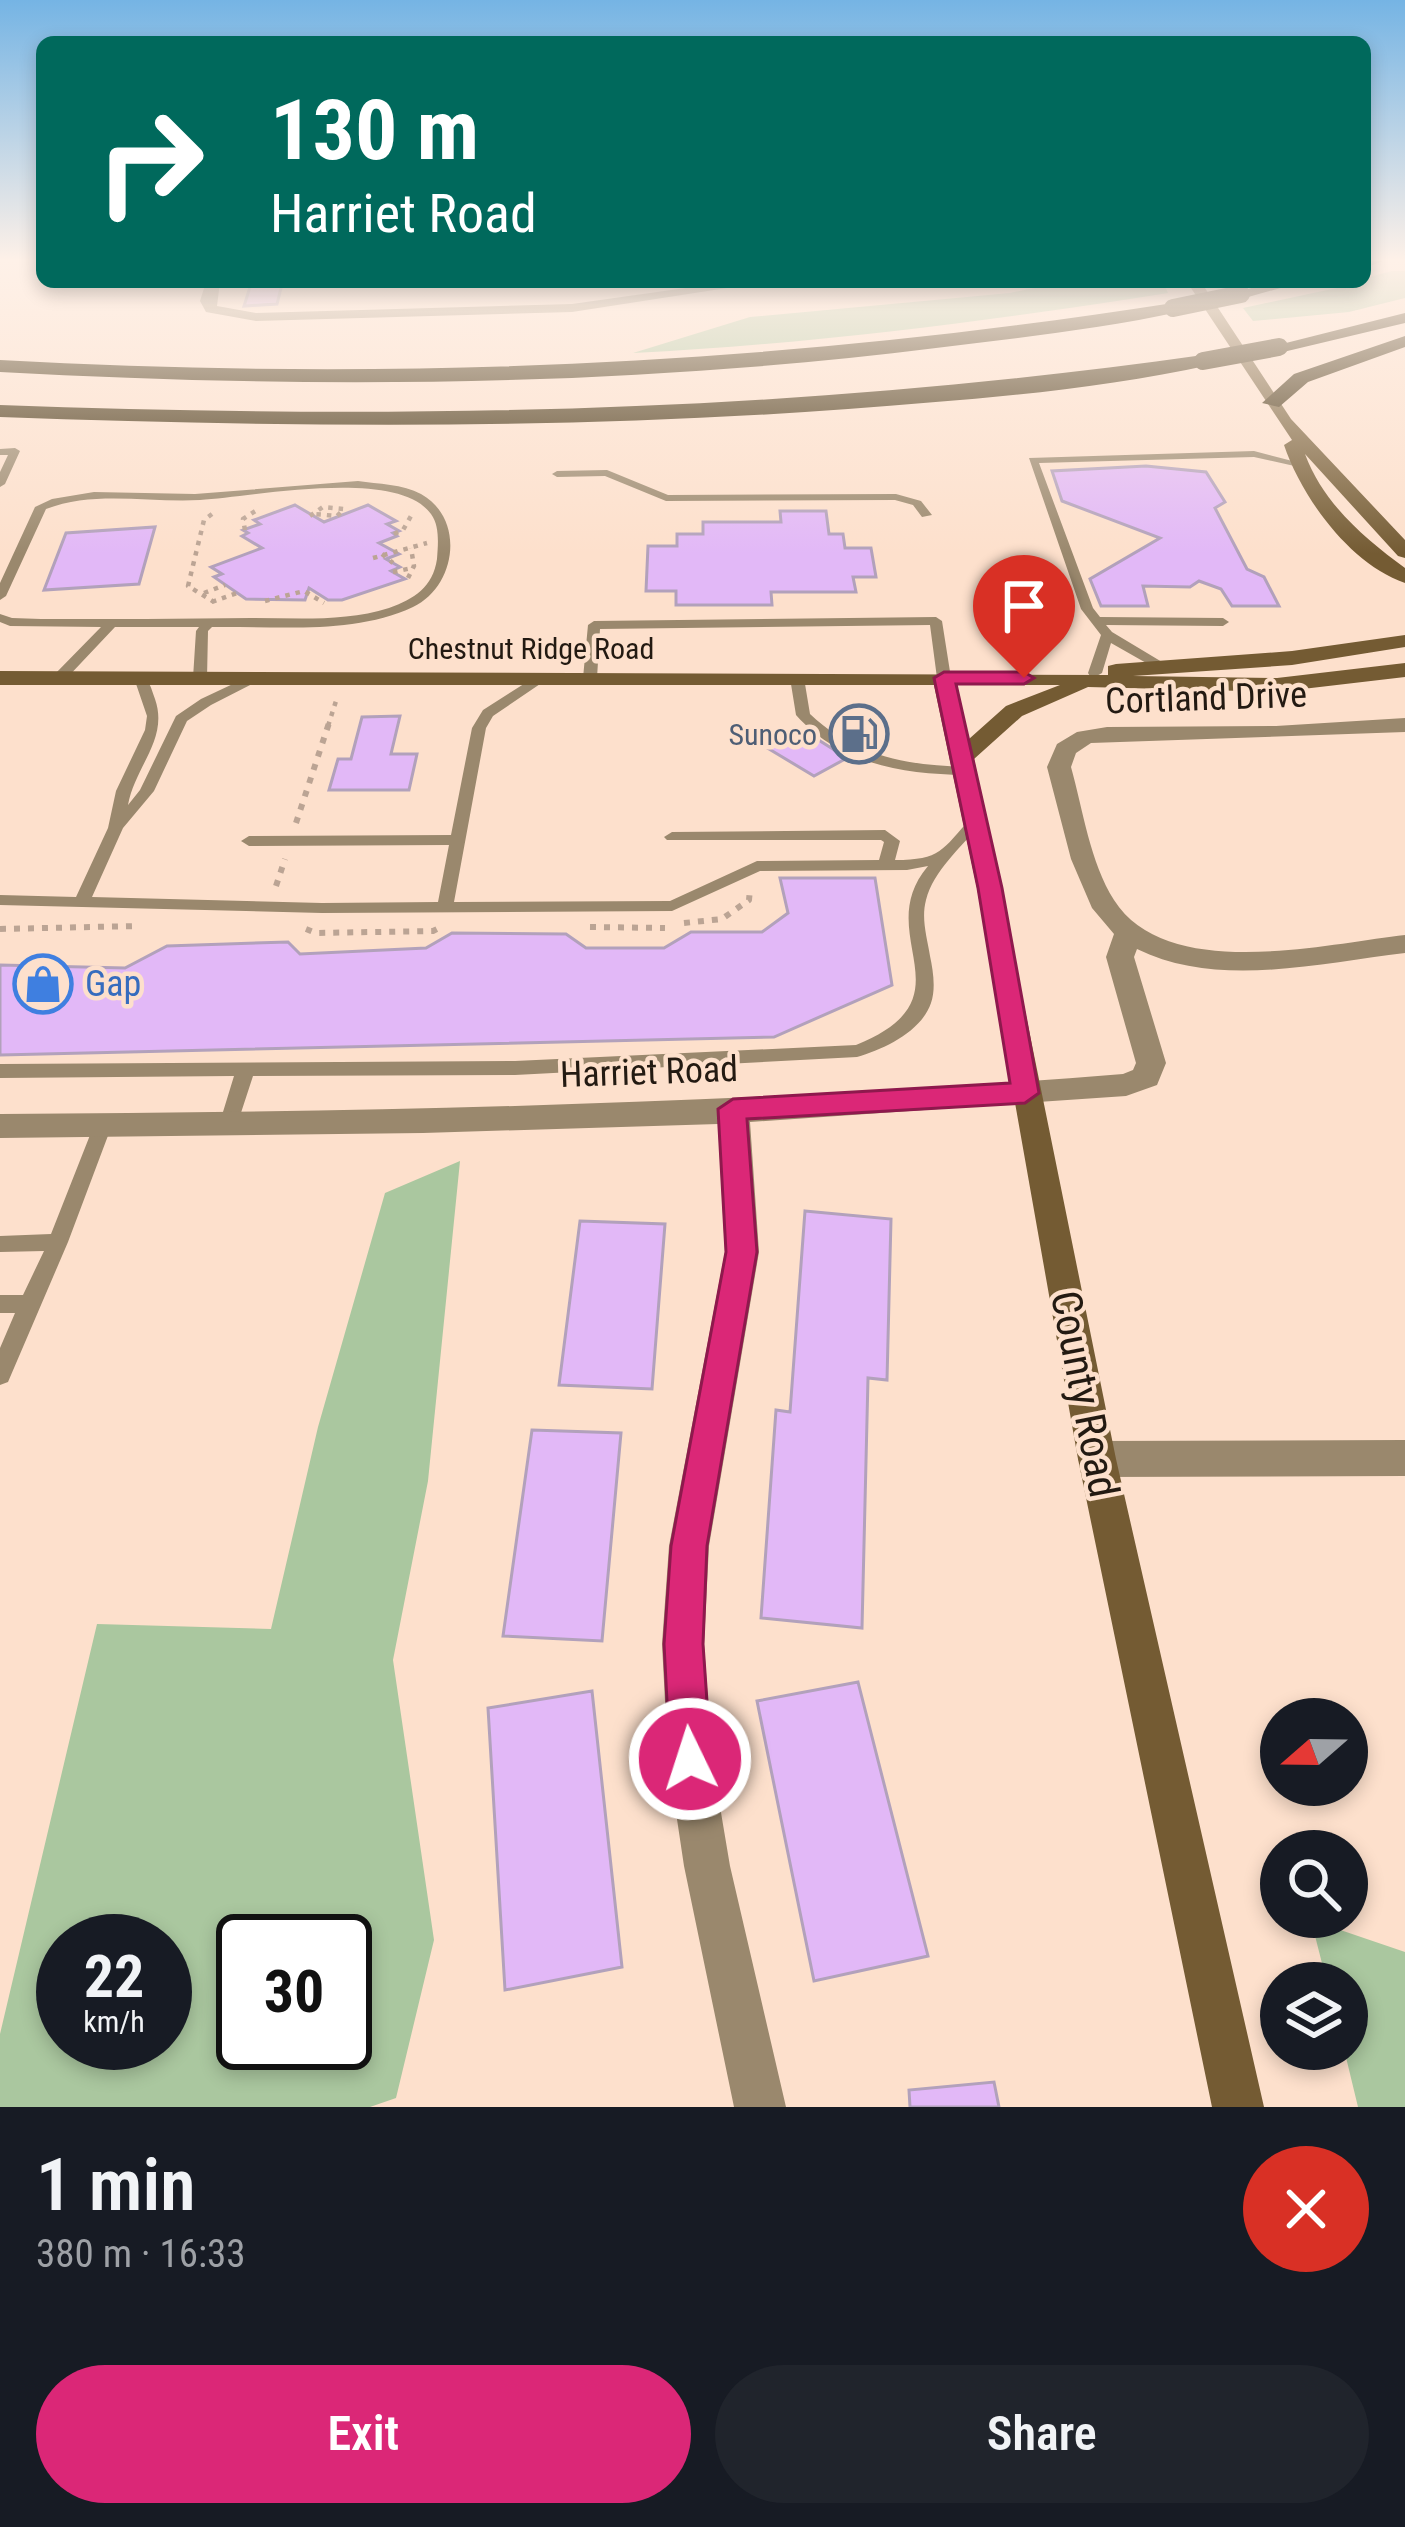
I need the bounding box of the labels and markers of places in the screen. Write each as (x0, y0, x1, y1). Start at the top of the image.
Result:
pin (973, 555, 1075, 678)
fuel station icon: Sunoco (828, 703, 890, 765)
place label: Sunoco (728, 717, 817, 752)
shop icon: Gap (12, 953, 74, 1015)
place label: Gap (85, 963, 141, 1005)

